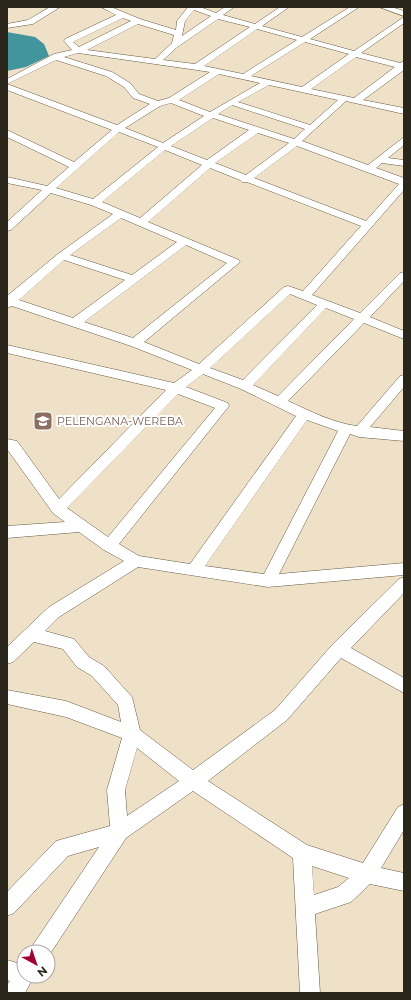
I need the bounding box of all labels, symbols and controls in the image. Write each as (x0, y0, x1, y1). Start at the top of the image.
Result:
school or university icon: PELENGANA-WEREBA (32, 410, 54, 432)
place label: PELENGANA-WEREBA (57, 414, 183, 428)
north arrow (16, 944, 56, 984)
text: N (35, 963, 50, 980)

